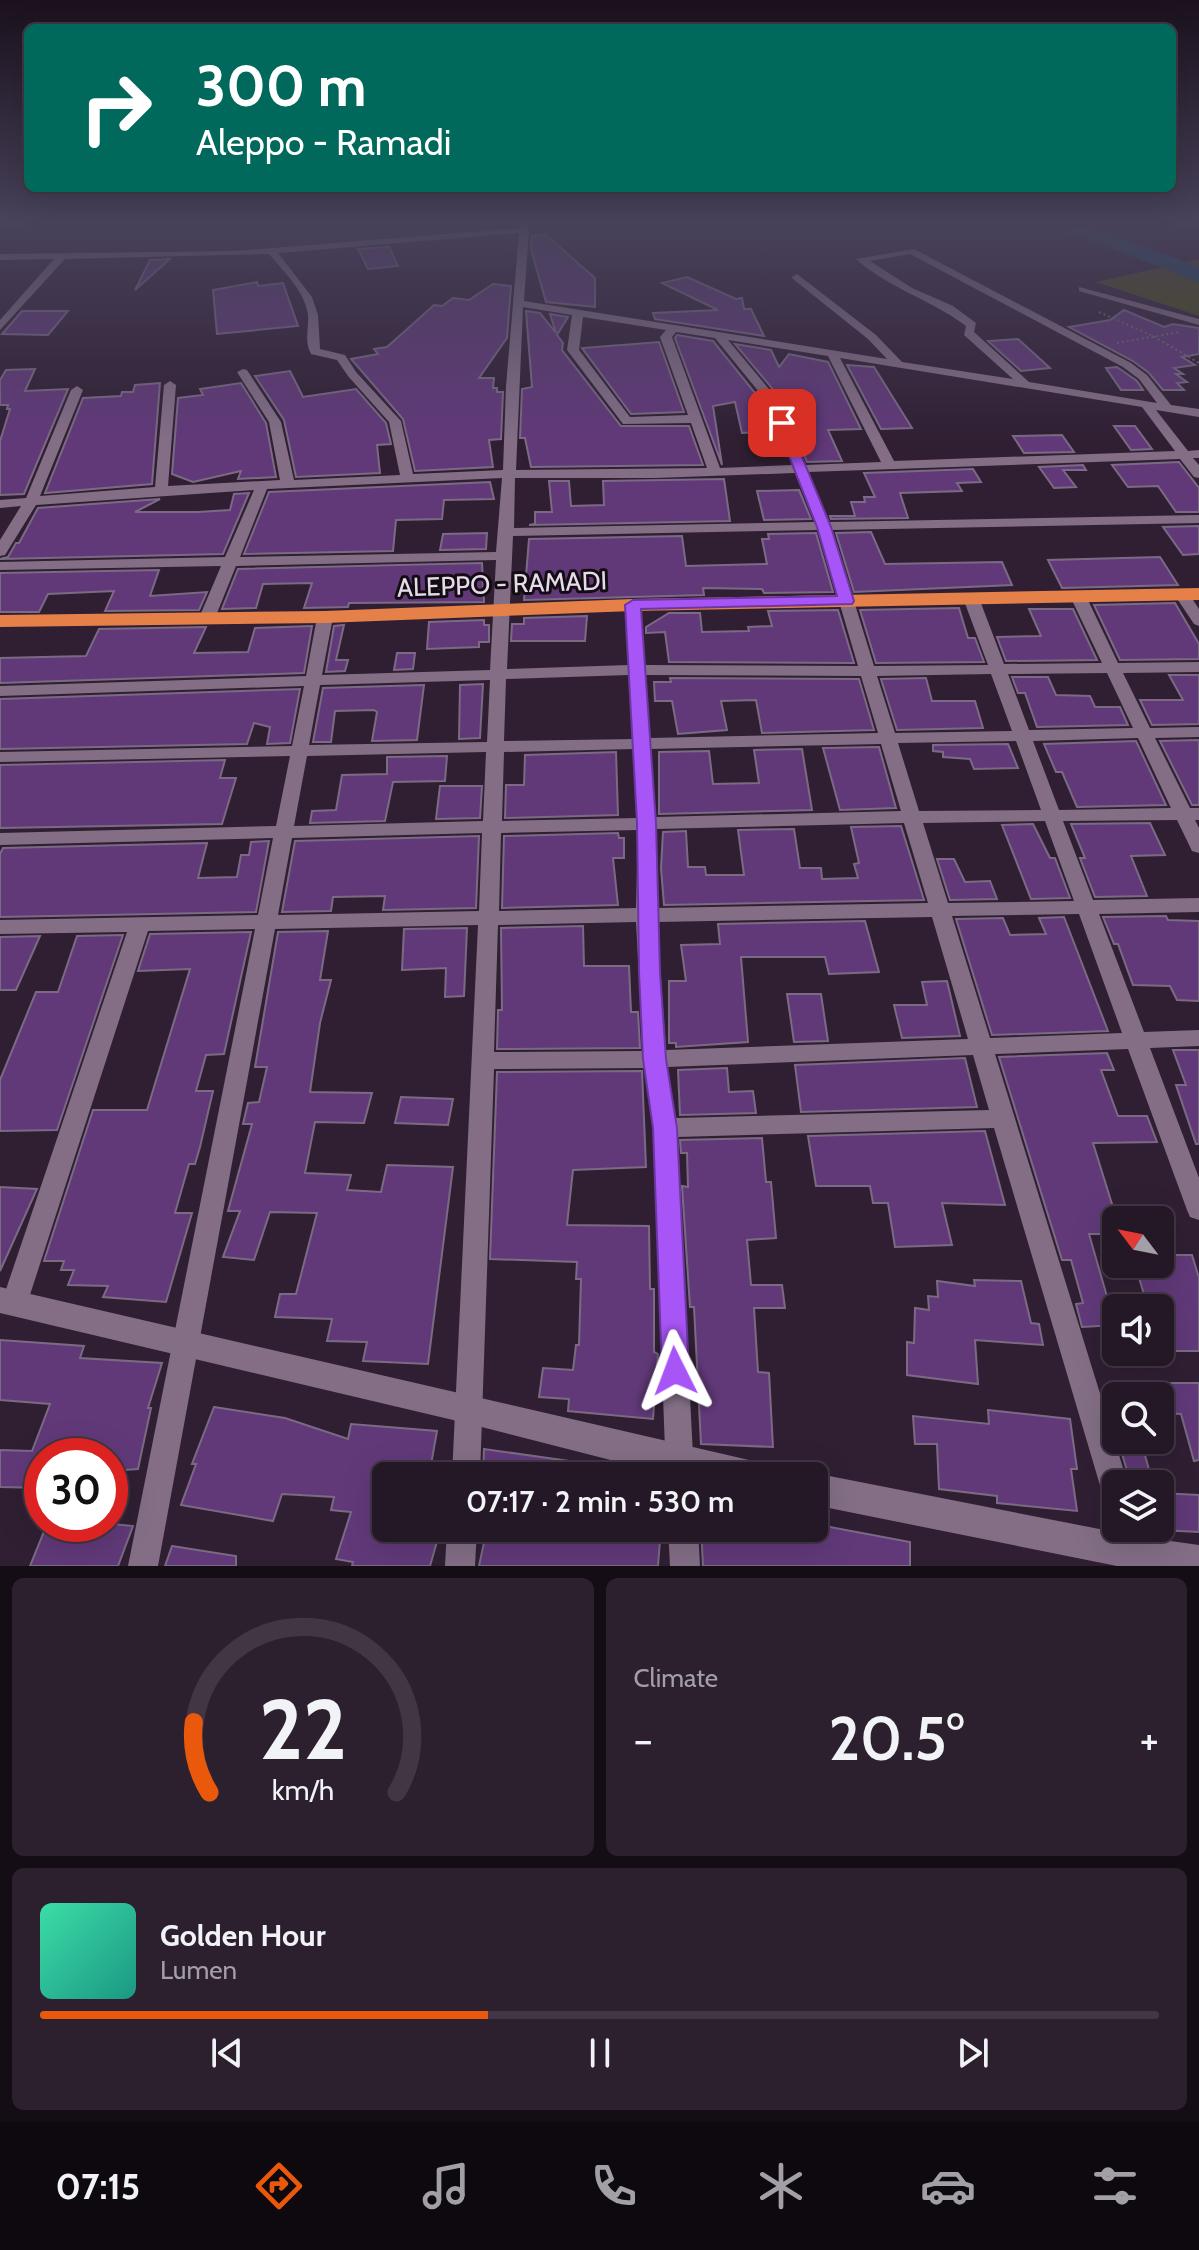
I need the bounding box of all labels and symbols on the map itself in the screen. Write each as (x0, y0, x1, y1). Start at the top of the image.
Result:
pin (748, 389, 816, 457)
street label: ALEPPO - RAMADI (396, 564, 608, 604)
north arrow (1102, 1206, 1174, 1278)
position arrow (633, 1329, 717, 1413)
speed limit sign: 30 (24, 1438, 128, 1542)

